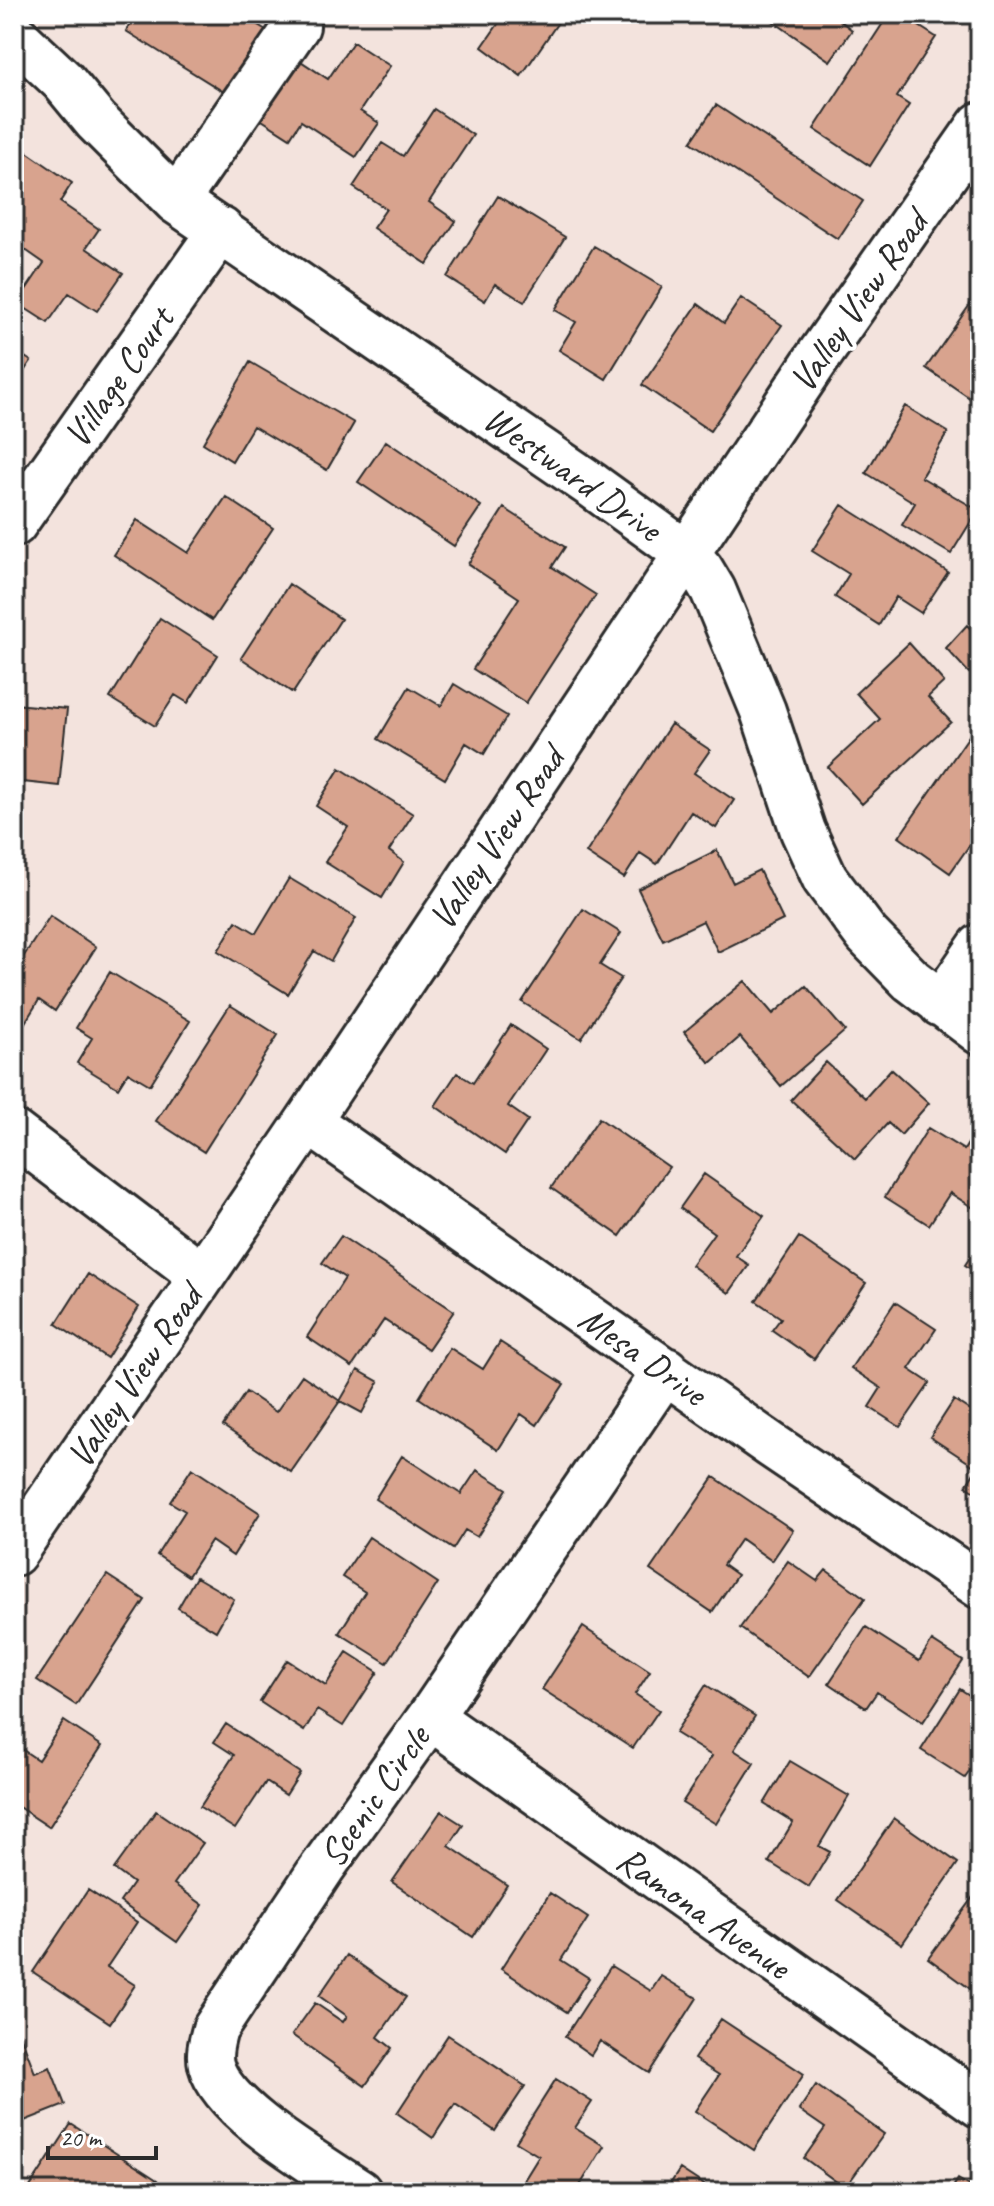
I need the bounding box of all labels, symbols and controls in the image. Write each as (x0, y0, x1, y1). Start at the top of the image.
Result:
street label: Valley View Road (779, 197, 941, 401)
street label: Village Court (53, 295, 186, 457)
street label: Westward Drive (475, 395, 673, 553)
street label: Valley View Road (418, 733, 578, 939)
street label: Valley View Road (56, 1271, 216, 1477)
street label: Mesa Drive (570, 1295, 718, 1418)
street label: Scenic Circle (309, 1714, 442, 1876)
street label: Ramona Avenue (608, 1836, 802, 1991)
scale bar (48, 2110, 156, 2160)
text: 20 m (60, 2123, 103, 2153)

